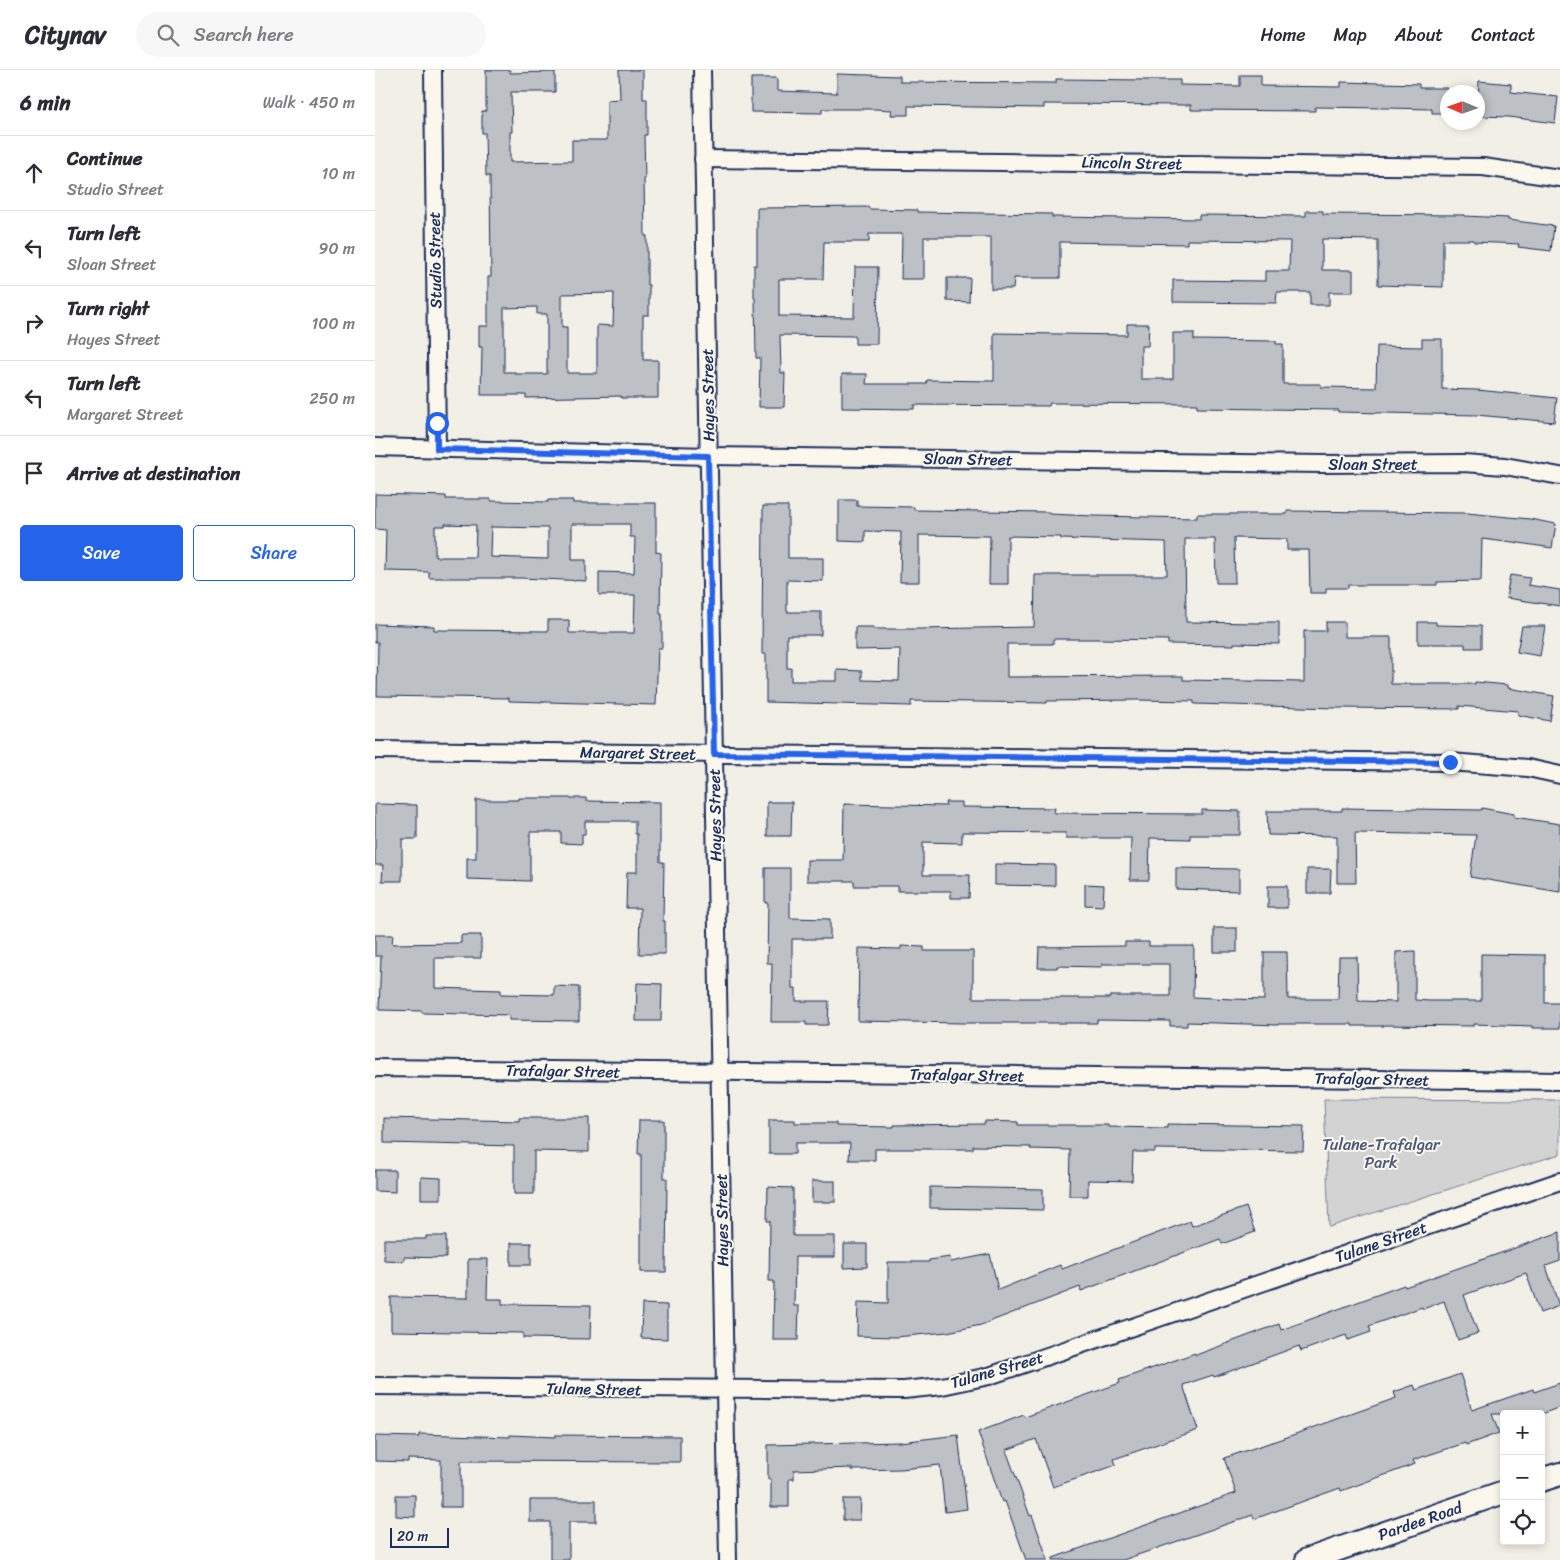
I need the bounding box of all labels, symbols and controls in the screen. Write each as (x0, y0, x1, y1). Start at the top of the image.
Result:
search box (136, 12, 486, 57)
text: Citynav (25, 14, 106, 56)
text: Search here (194, 18, 294, 51)
text: Home (1261, 19, 1306, 51)
text: Map (1334, 19, 1367, 51)
text: About (1395, 19, 1443, 51)
text: Contact (1471, 19, 1535, 51)
icon: search (154, 21, 182, 49)
text: 6 min (20, 84, 71, 122)
north arrow (1440, 85, 1485, 130)
text: Walk · 450 m (263, 88, 355, 117)
text: Continue (67, 142, 143, 175)
street label: Lincoln Street (1081, 148, 1183, 178)
icon: ahead (20, 159, 48, 187)
text: 10 m (322, 159, 355, 188)
text: Studio Street (67, 175, 164, 204)
street label: Studio Street (420, 211, 450, 309)
text: Turn left (67, 217, 140, 250)
icon: left (20, 234, 48, 262)
text: 90 m (319, 234, 355, 263)
text: Sloan Street (67, 250, 157, 279)
text: Turn right (67, 292, 149, 325)
icon: right (20, 309, 48, 337)
text: 100 m (311, 309, 355, 338)
text: Hayes Street (67, 325, 160, 354)
street label: Hayes Street (693, 348, 723, 442)
text: Turn left (67, 367, 140, 400)
icon: left (20, 384, 48, 412)
text: 250 m (309, 384, 355, 413)
text: Margaret Street (67, 400, 183, 429)
route start (426, 412, 449, 435)
street label: Sloan Street (923, 444, 1013, 474)
street label: Sloan Street (1328, 450, 1418, 479)
text: Arrive at destination (67, 457, 240, 490)
icon: arrive (20, 459, 48, 487)
button: Save (20, 525, 183, 581)
button: Share (193, 525, 355, 581)
street label: Margaret Street (580, 737, 696, 769)
route end (1439, 751, 1462, 774)
street label: Hayes Street (700, 768, 730, 862)
street label: Trafalgar Street (505, 1055, 621, 1087)
street label: Trafalgar Street (909, 1059, 1025, 1091)
street label: Trafalgar Street (1314, 1063, 1430, 1095)
park label: Tulane-Trafalgar Park (1322, 1130, 1441, 1177)
street label: Hayes Street (707, 1173, 737, 1267)
street label: Tulane Street (1331, 1213, 1431, 1271)
street label: Tulane Street (947, 1343, 1047, 1397)
street label: Tulane Street (546, 1374, 642, 1404)
map controls (1500, 1410, 1545, 1545)
button: + (1500, 1410, 1545, 1455)
button: − (1500, 1455, 1545, 1500)
street label: Pardee Road (1374, 1493, 1467, 1549)
button: locate (1500, 1500, 1545, 1545)
text: 20 m (397, 1524, 428, 1549)
scale bar (390, 1525, 449, 1548)

